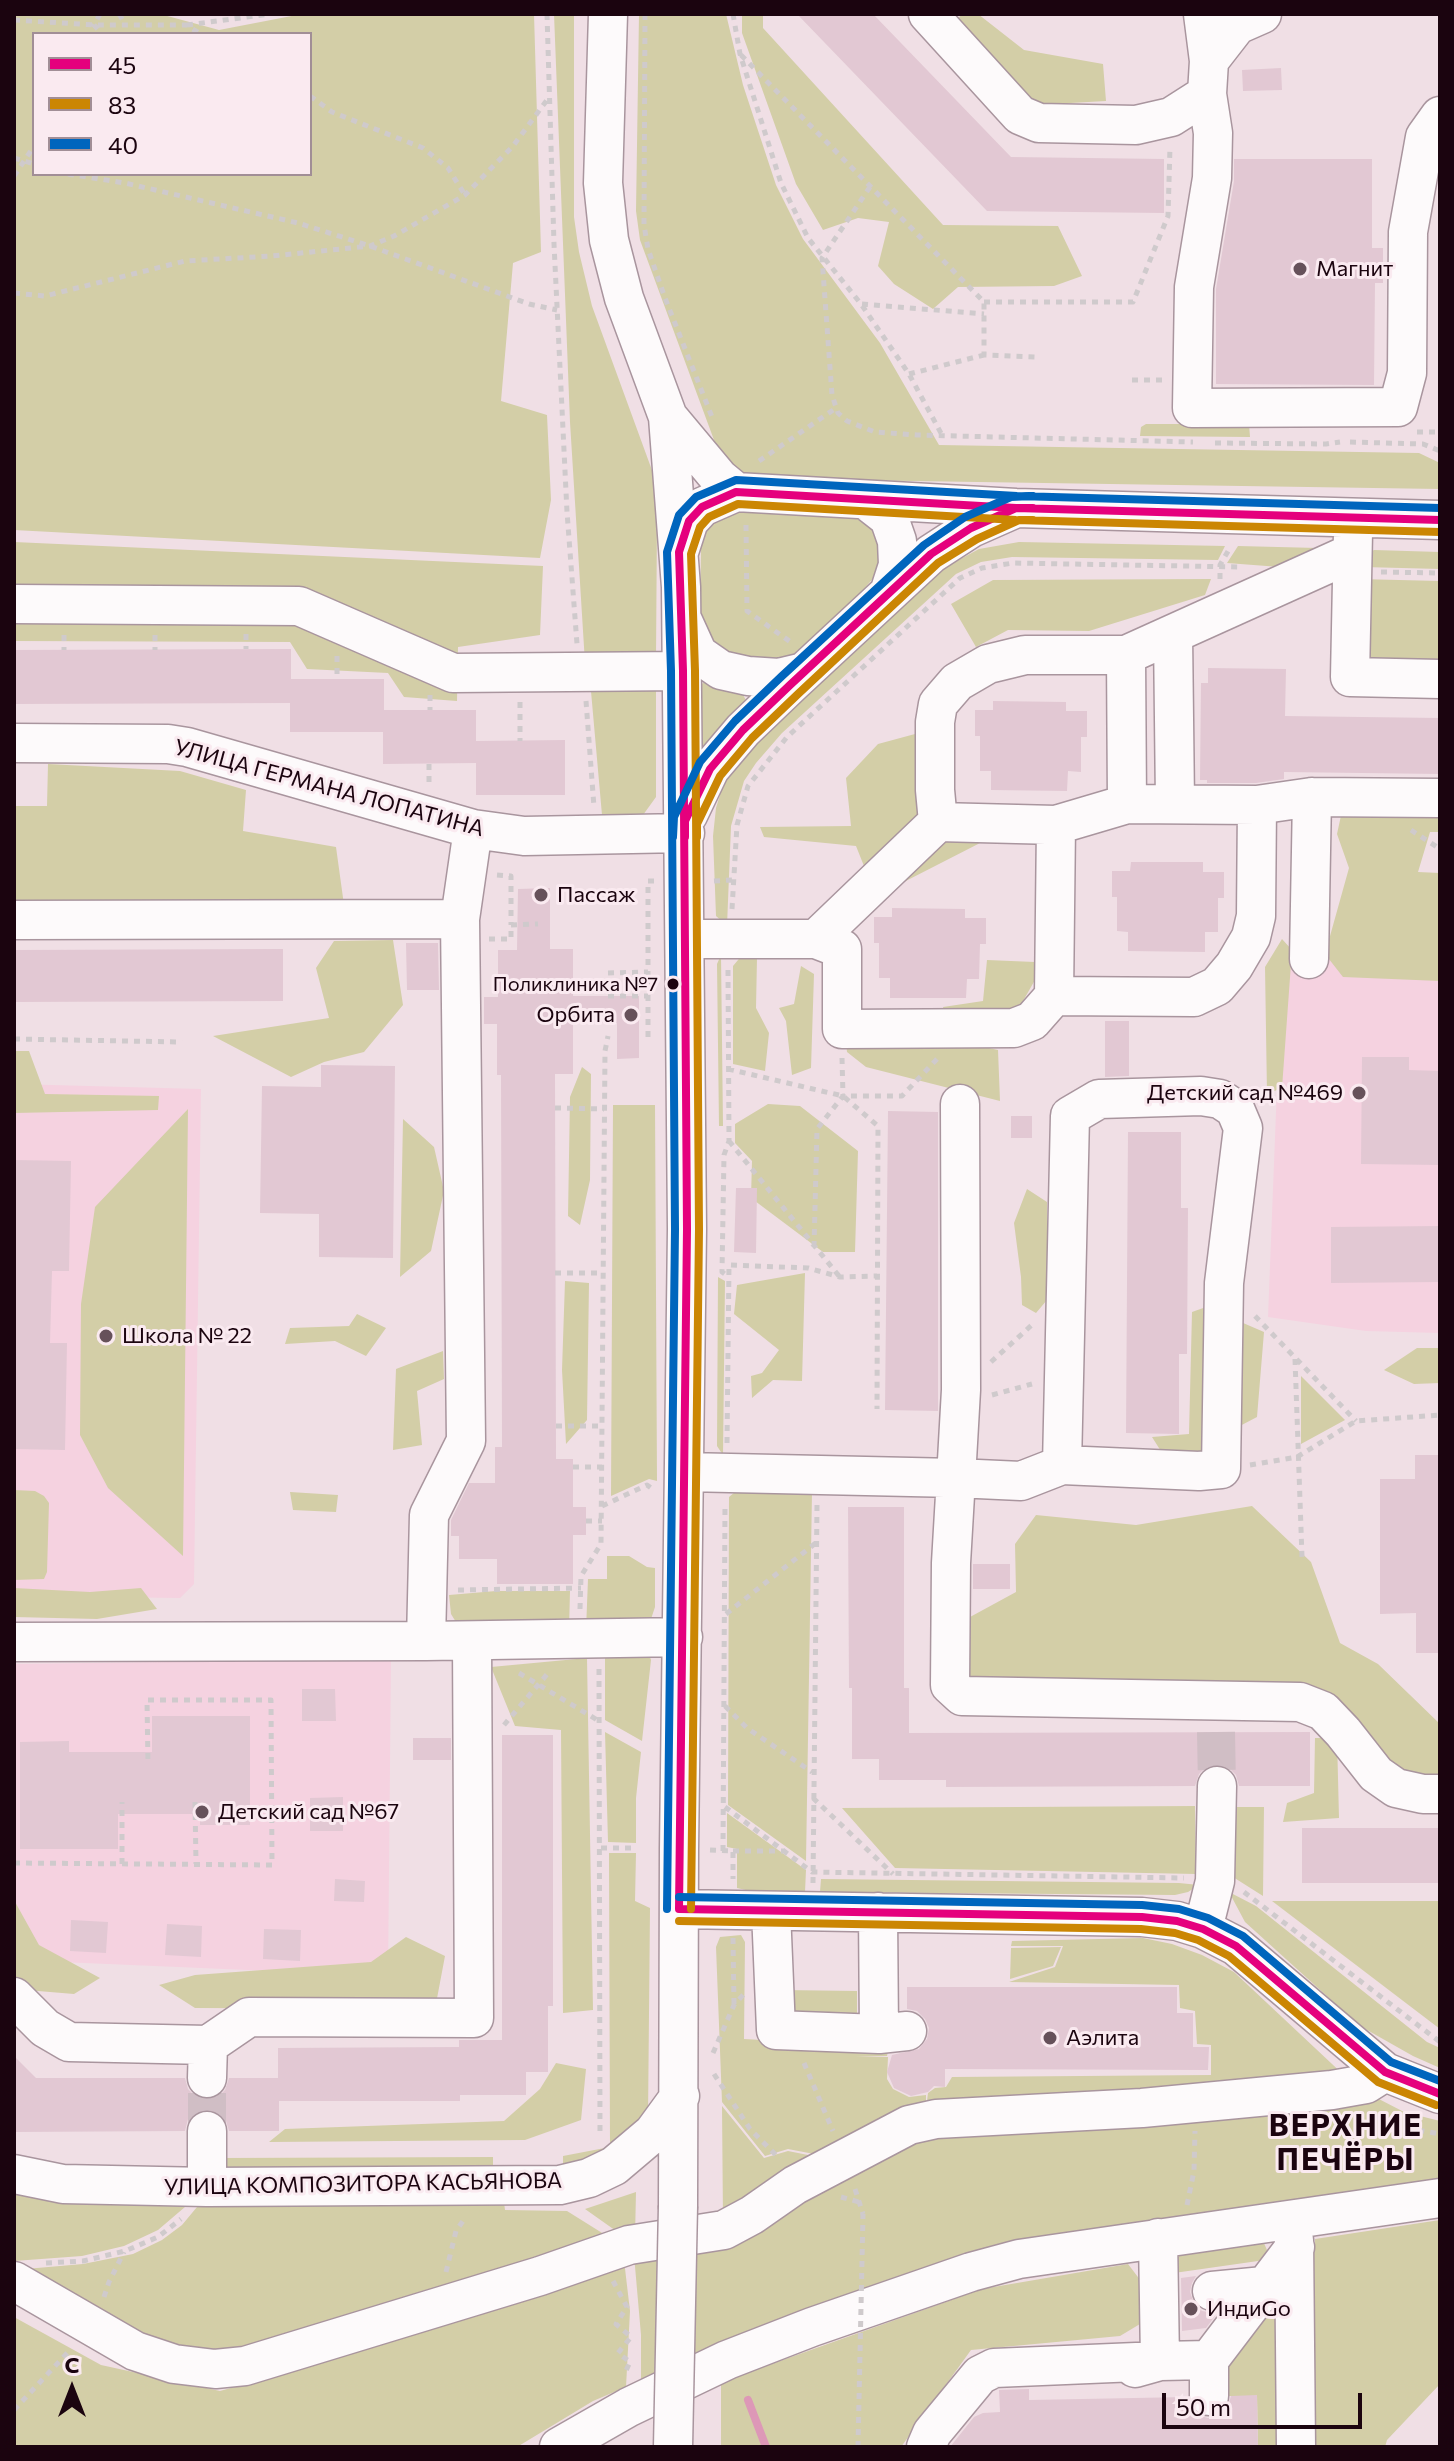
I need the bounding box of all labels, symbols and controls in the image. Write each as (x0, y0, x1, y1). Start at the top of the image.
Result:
legend (32, 32, 312, 176)
text: 45 (108, 50, 136, 79)
text: 83 (108, 90, 136, 119)
text: 40 (108, 130, 138, 159)
place label: Магнит (1316, 256, 1393, 282)
marker: Магнит (1291, 260, 1309, 278)
street label: УЛИЦА ГЕРМАНА ЛОПАТИНА (171, 734, 487, 842)
place label: Пассаж (557, 882, 635, 908)
marker: Пассаж (532, 886, 550, 904)
place label: Поликлиника №7 (493, 972, 658, 996)
marker: Поликлиника №7 (665, 976, 681, 992)
place label: Орбита (536, 1002, 615, 1028)
marker: Орбита (622, 1006, 640, 1024)
place label: Детский сад №469 (1147, 1080, 1343, 1106)
marker: Детский сад №469 (1350, 1084, 1368, 1102)
place label: Школа № 22 (122, 1323, 252, 1349)
marker: Школа № 22 (97, 1327, 115, 1345)
place label: Детский сад №67 (218, 1799, 399, 1825)
marker: Детский сад №67 (193, 1803, 211, 1821)
place label: Аэлита (1066, 2025, 1139, 2051)
marker: Аэлита (1041, 2029, 1059, 2047)
district label: ВЕРХНИЕ ПЕЧЁРЫ (1269, 2108, 1423, 2178)
street label: УЛИЦА КОМПОЗИТОРА КАСЬЯНОВА (164, 2167, 562, 2201)
place label: ИндиGo (1207, 2296, 1291, 2322)
marker: ИндиGo (1182, 2300, 1200, 2318)
north arrow (32, 2349, 112, 2429)
text: С (64, 2351, 80, 2378)
scale bar (1166, 2377, 1366, 2427)
text: 50 m (1176, 2392, 1231, 2421)

